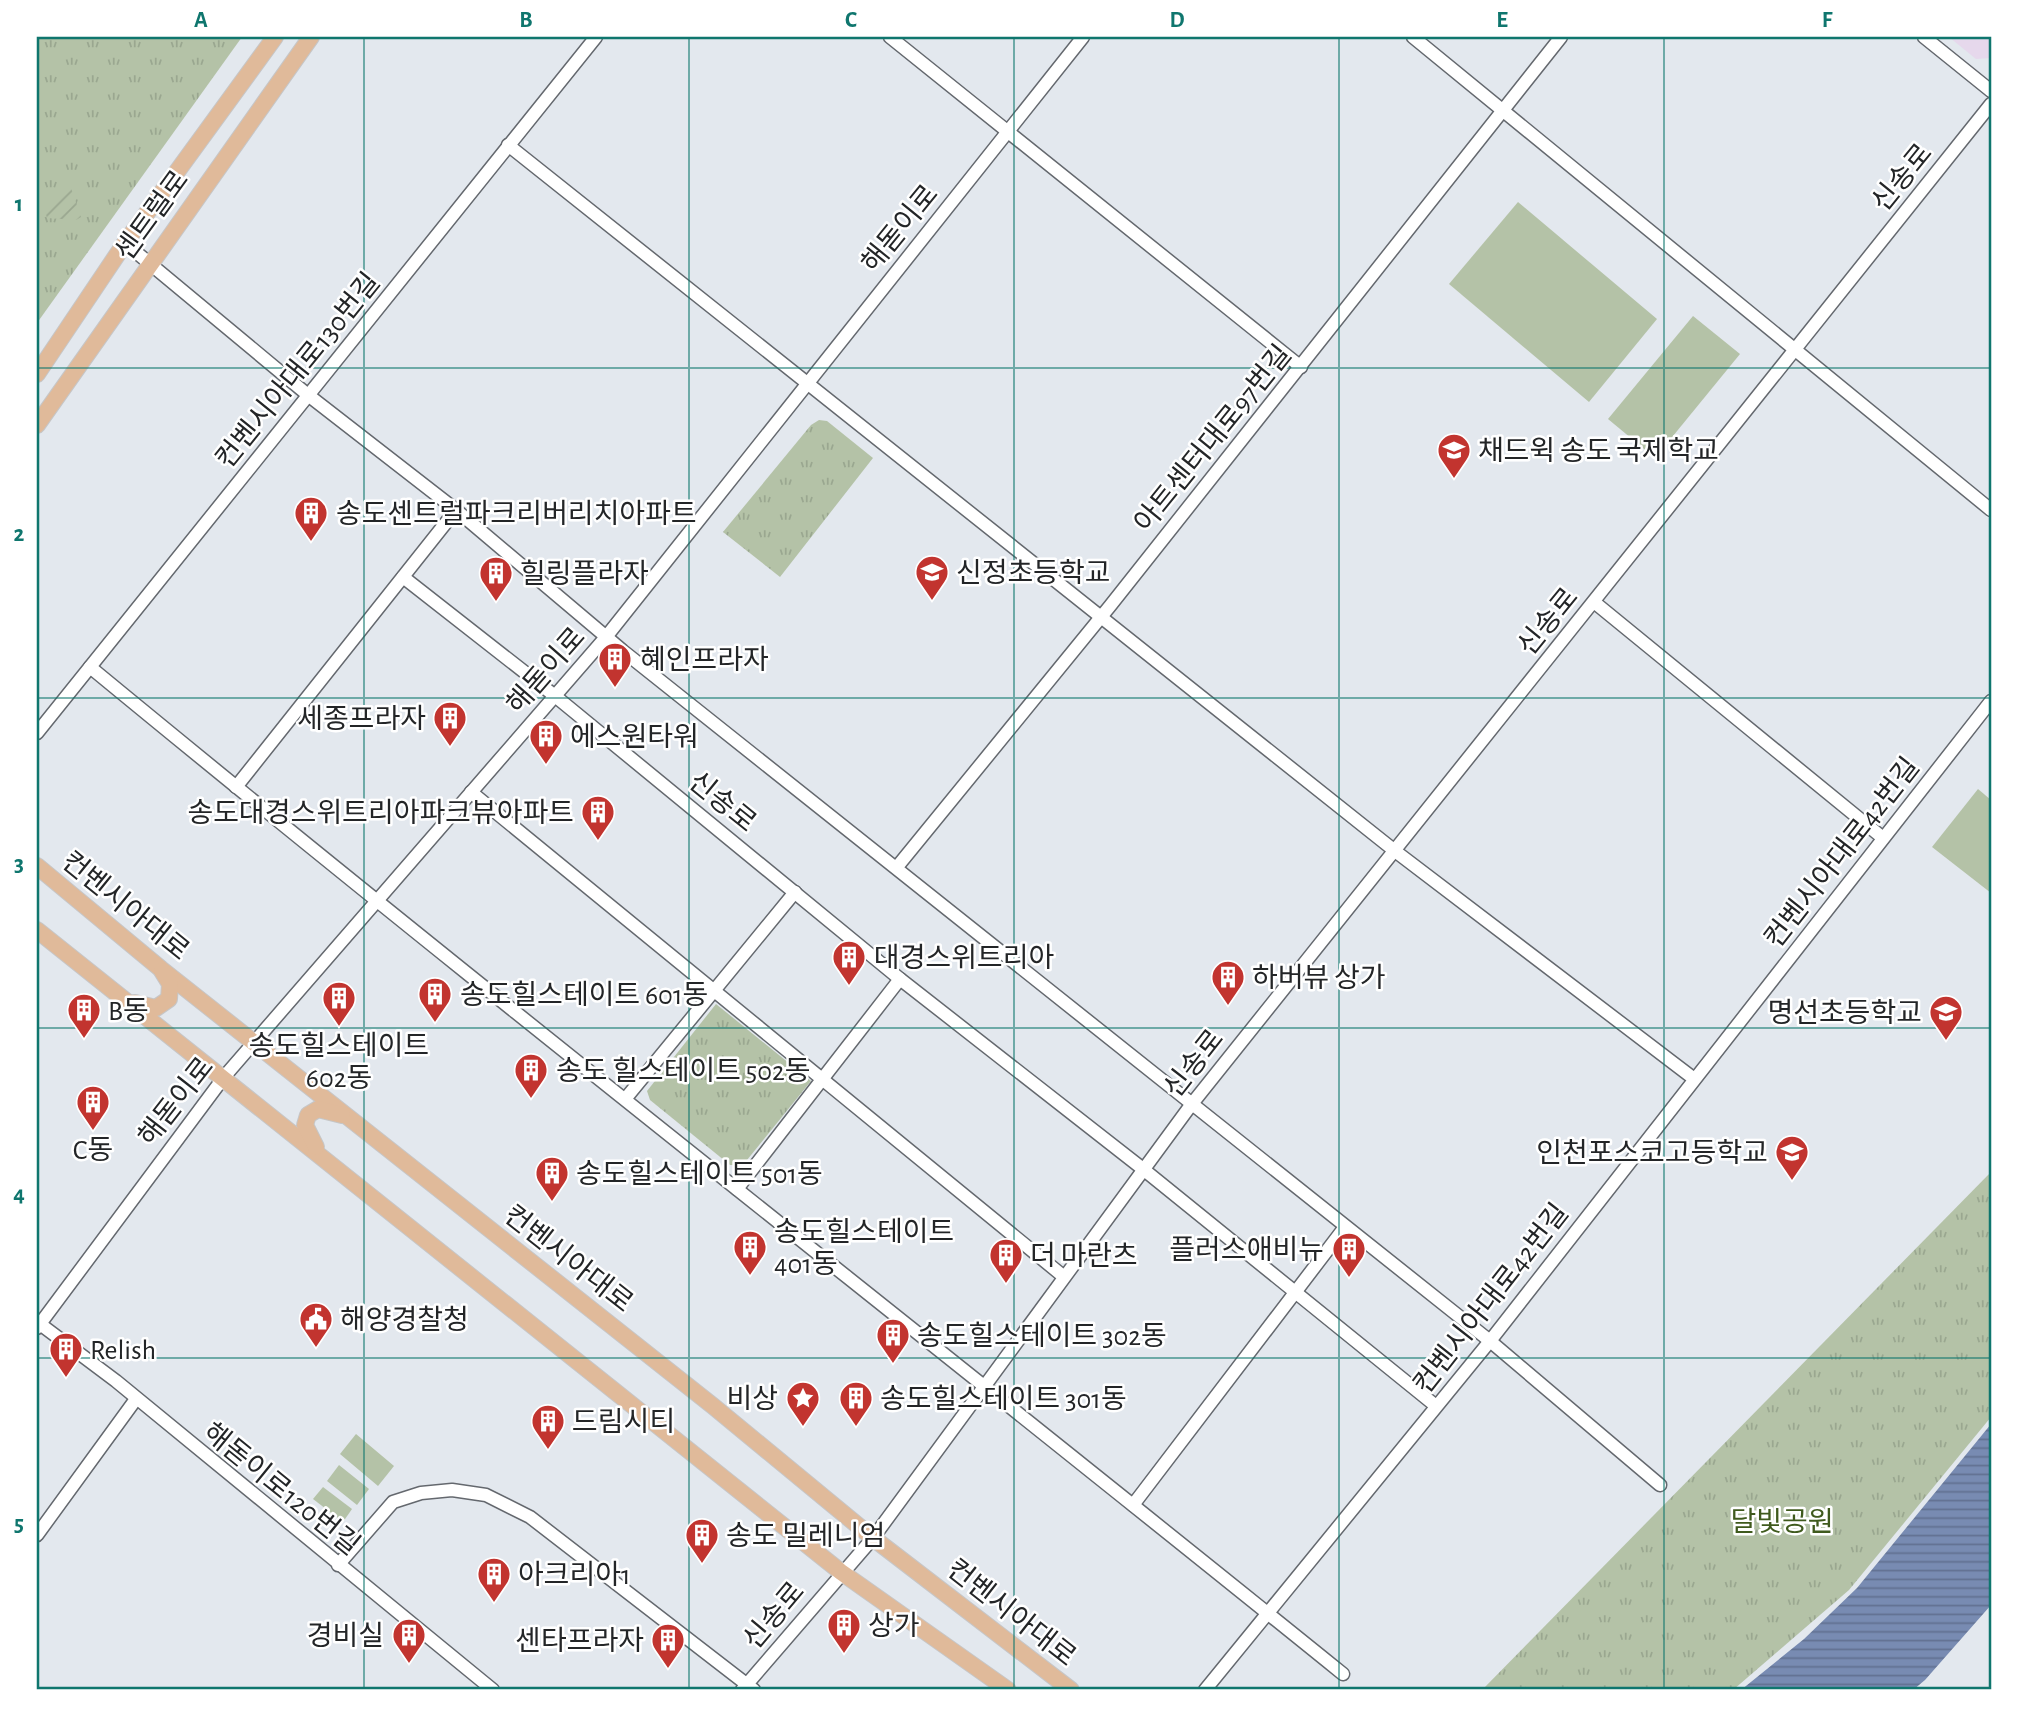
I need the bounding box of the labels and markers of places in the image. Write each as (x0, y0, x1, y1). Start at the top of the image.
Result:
school or university icon: 채드윅 송도 국제학교 (1435, 431, 1473, 480)
place label: 채드윅 송도 국제학교 (1478, 436, 1719, 466)
building icon: 송도센트럴파크리버리치아파트 (292, 494, 330, 543)
place label: 송도센트럴파크리버리치아파트 (336, 499, 697, 529)
school or university icon: 신정초등학교 (913, 553, 951, 602)
building icon: 힐링플라자 (477, 554, 515, 603)
place label: 신정초등학교 (956, 558, 1111, 588)
place label: 힐링플라자 (520, 559, 649, 589)
building icon: 혜인프라자 (596, 640, 634, 689)
place label: 혜인프라자 (640, 645, 769, 675)
building icon: 세종프라자 (431, 699, 469, 748)
place label: 세종프라자 (297, 704, 426, 734)
building icon: 에스원타워 (527, 717, 565, 766)
place label: 에스원타워 (570, 722, 699, 752)
building icon: 송도대경스위트리아파크뷰아파트 (579, 793, 617, 842)
place label: 송도대경스위트리아파크뷰아파트 (188, 798, 574, 828)
building icon: 대경스위트리아 (830, 938, 868, 987)
place label: 대경스위트리아 (874, 943, 1054, 973)
building icon: 하버뷰 상가 (1209, 958, 1247, 1007)
place label: 하버뷰 상가 (1252, 963, 1385, 993)
building icon: 송도힐스테이트 601동 (416, 975, 454, 1024)
building icon: 송도힐스테이트 602동 (320, 979, 358, 1028)
place label: 송도힐스테이트 601동 (460, 980, 708, 1010)
building icon: B동 (65, 991, 103, 1040)
school or university icon: 명선초등학교 (1927, 993, 1965, 1042)
place label: B동 (108, 998, 149, 1026)
place label: 명선초등학교 (1767, 998, 1922, 1028)
place label: 송도힐스테이트 602동 (249, 1031, 429, 1093)
building icon: 송도 힐스테이트 502동 (512, 1051, 550, 1100)
place label: 송도 힐스테이트 502동 (556, 1056, 811, 1086)
building icon: C동 (74, 1083, 112, 1132)
school or university icon: 인천포스코고등학교 (1773, 1133, 1811, 1182)
place label: C동 (73, 1137, 113, 1165)
place label: 인천포스코고등학교 (1536, 1138, 1768, 1168)
building icon: 송도힐스테이트 501동 (533, 1154, 571, 1203)
place label: 송도힐스테이트 501동 (576, 1159, 823, 1189)
place label: 송도힐스테이트 401동 (774, 1217, 954, 1279)
building icon: 송도힐스테이트 401동 (731, 1228, 769, 1277)
building icon: 플러스애비뉴 (1330, 1230, 1368, 1279)
place label: 플러스애비뉴 (1169, 1235, 1324, 1265)
building icon: 더 마란츠 (987, 1236, 1025, 1285)
place label: 더 마란츠 (1030, 1241, 1138, 1271)
public building icon: 해양경찰청 (297, 1300, 335, 1349)
place label: 해양경찰청 (340, 1305, 469, 1335)
building icon: 송도힐스테이트 302동 (874, 1316, 912, 1365)
place label: 송도힐스테이트 302동 (917, 1321, 1167, 1351)
building icon: Relish (47, 1330, 85, 1379)
place label: Relish (90, 1337, 156, 1365)
place icon: 비상 (784, 1379, 822, 1428)
building icon: 송도힐스테이트 301동 (837, 1379, 875, 1428)
place label: 비상 (726, 1384, 778, 1414)
place label: 송도힐스테이트 301동 (880, 1384, 1127, 1414)
building icon: 드림시티 (529, 1402, 567, 1451)
place label: 드림시티 (572, 1407, 675, 1437)
building icon: 송도 밀레니엄 (683, 1516, 721, 1565)
place label: 송도 밀레니엄 (726, 1521, 885, 1551)
building icon: 아크리아1 (475, 1555, 513, 1604)
place label: 아크리아1 (518, 1560, 631, 1590)
building icon: 상가 (825, 1606, 863, 1655)
place label: 상가 (868, 1611, 920, 1641)
building icon: 경비실 (390, 1616, 428, 1665)
place label: 경비실 (307, 1621, 384, 1651)
building icon: 센타프라자 (649, 1621, 687, 1670)
place label: 센타프라자 (515, 1626, 644, 1656)

